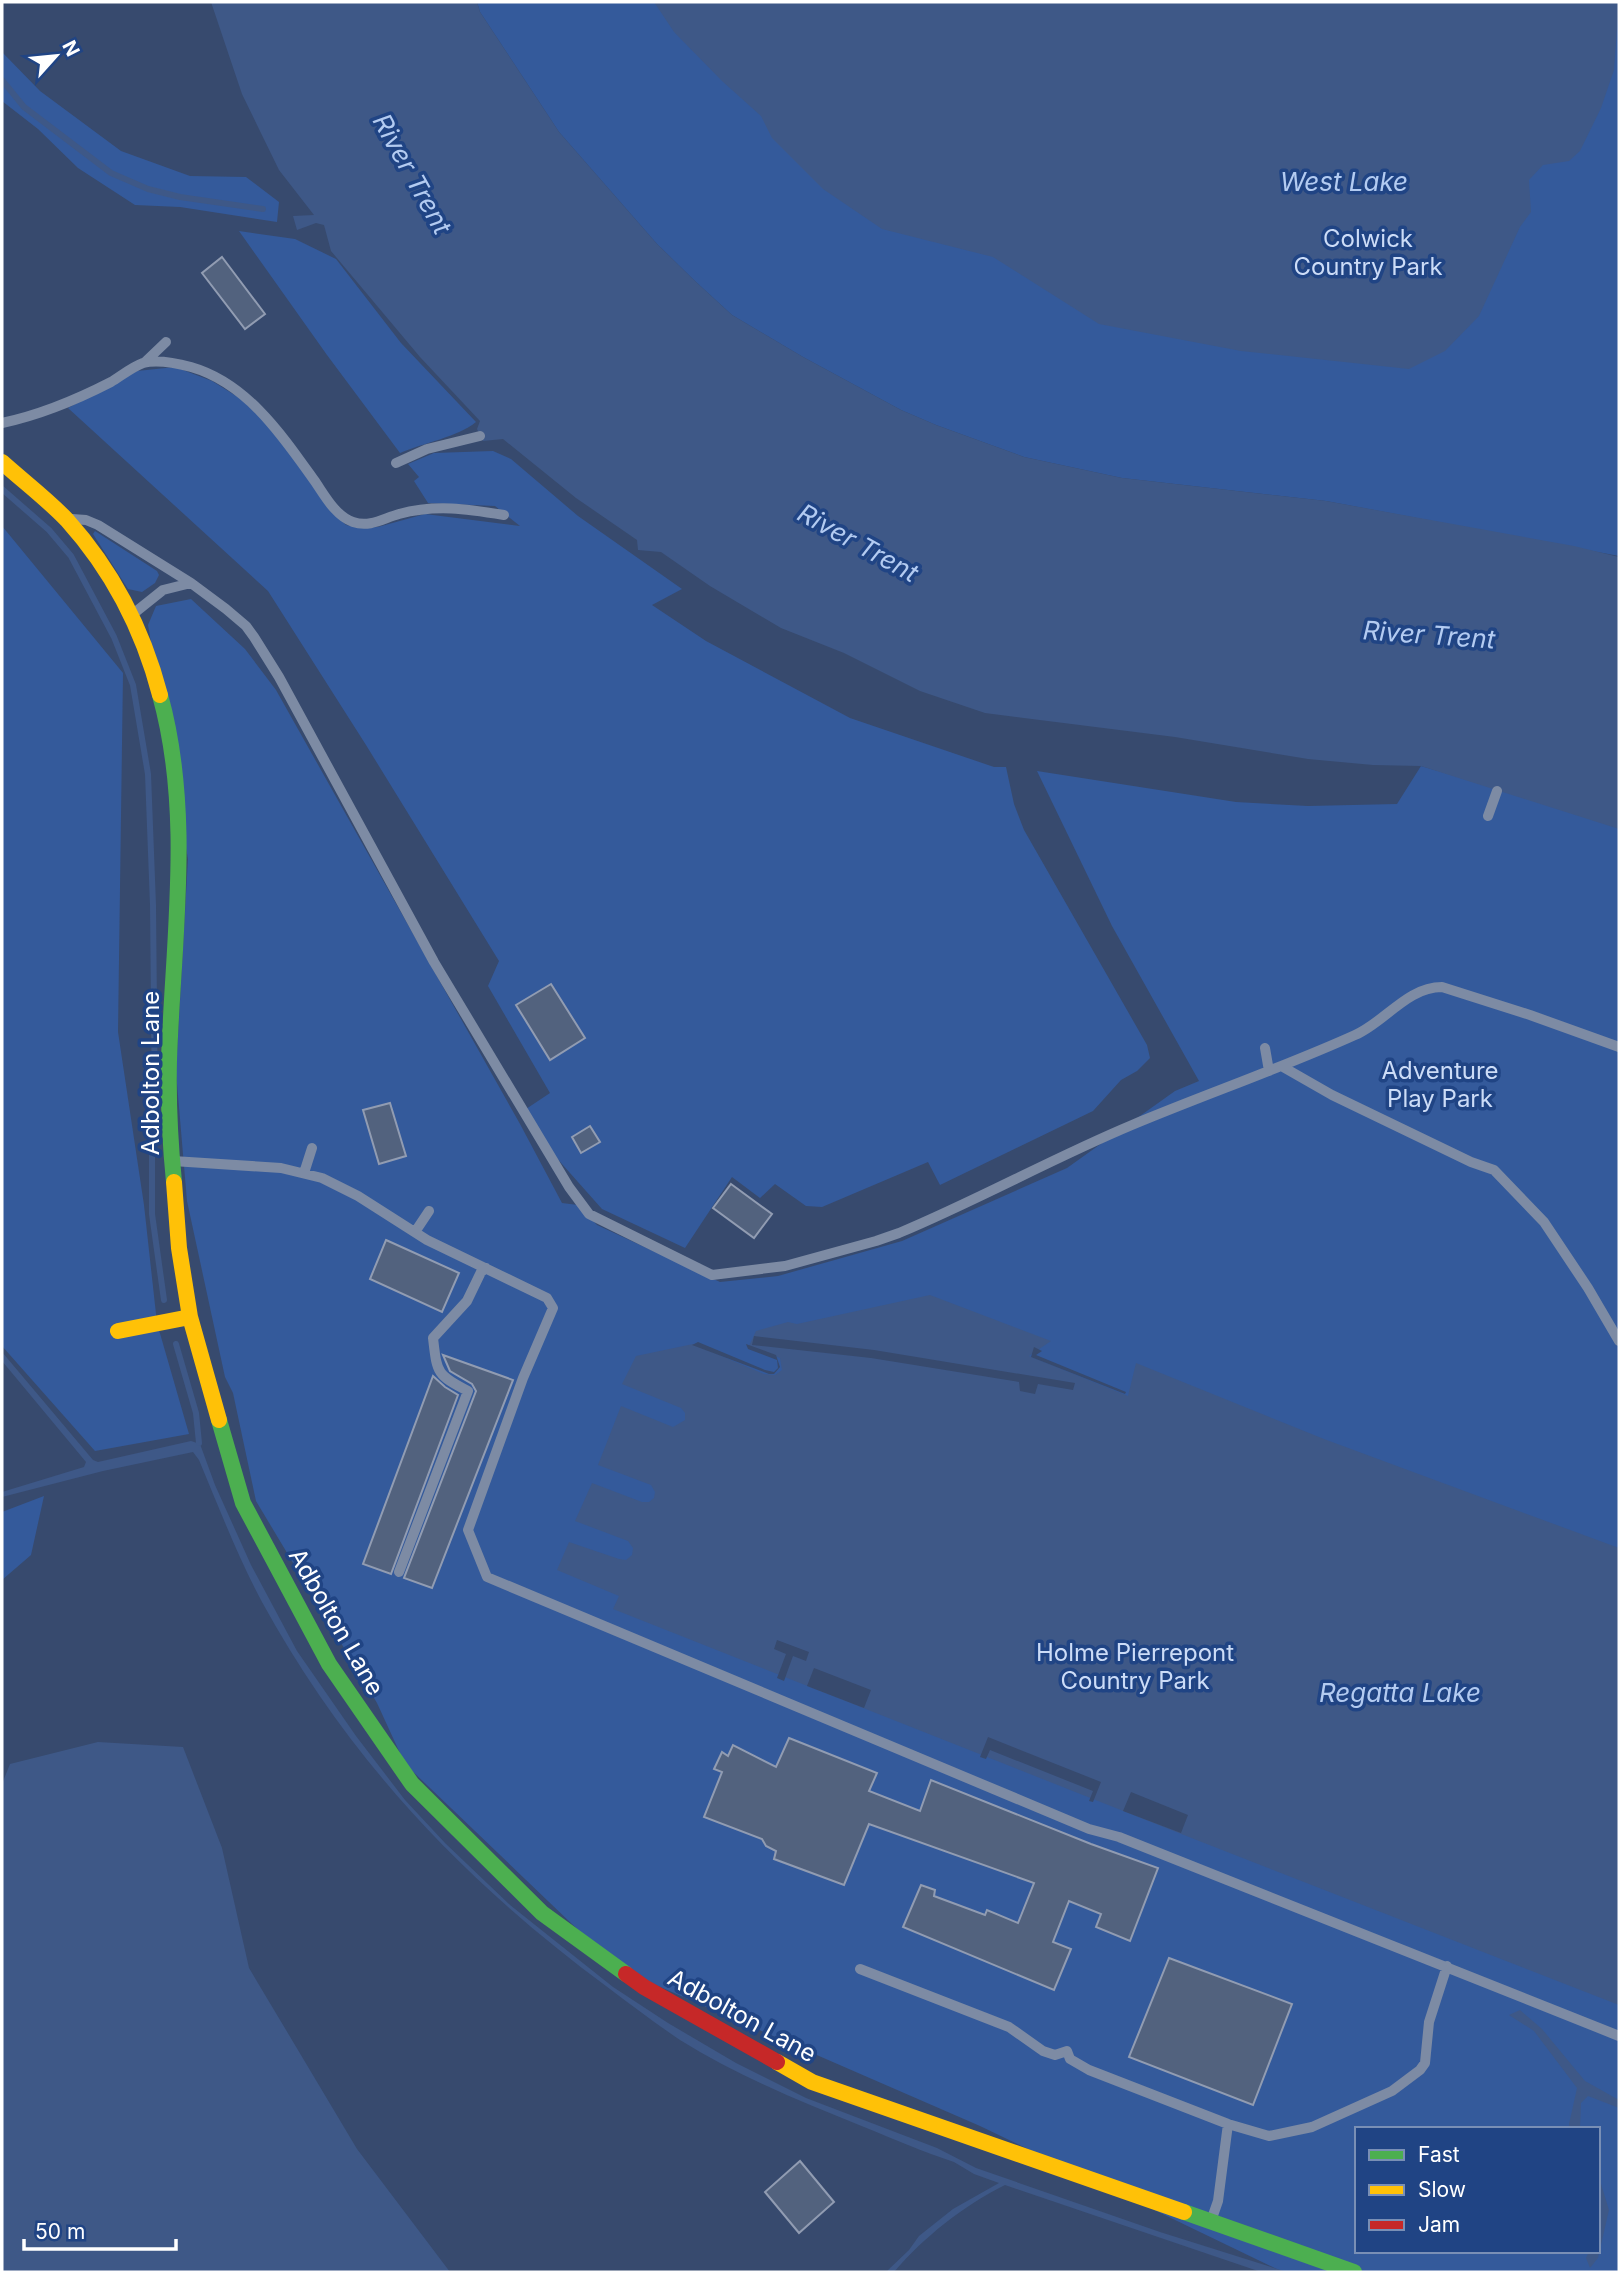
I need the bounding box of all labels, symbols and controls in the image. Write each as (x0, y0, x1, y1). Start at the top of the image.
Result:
north arrow (21, 21, 91, 91)
text: N (57, 37, 84, 60)
water label: River Trent (367, 108, 458, 240)
water label: West Lake (1280, 166, 1408, 197)
park label: Colwick Country Park (1293, 224, 1443, 281)
water label: River Trent (793, 497, 924, 589)
water label: River Trent (1362, 614, 1497, 655)
street label: Adbolton Lane (136, 991, 165, 1155)
park label: Adventure Play Park (1381, 1056, 1499, 1113)
street label: Adbolton Lane (283, 1543, 390, 1700)
park label: Holme Pierrepont Country Park (1036, 1638, 1234, 1695)
water label: Regatta Lake (1319, 1677, 1481, 1708)
street label: Adbolton Lane (663, 1963, 821, 2068)
legend (1355, 2127, 1600, 2253)
text: Fast (1418, 2142, 1460, 2167)
text: Slow (1418, 2177, 1466, 2202)
scale bar (24, 2208, 177, 2252)
text: Jam (1418, 2212, 1460, 2237)
text: 50 m (35, 2219, 85, 2244)

